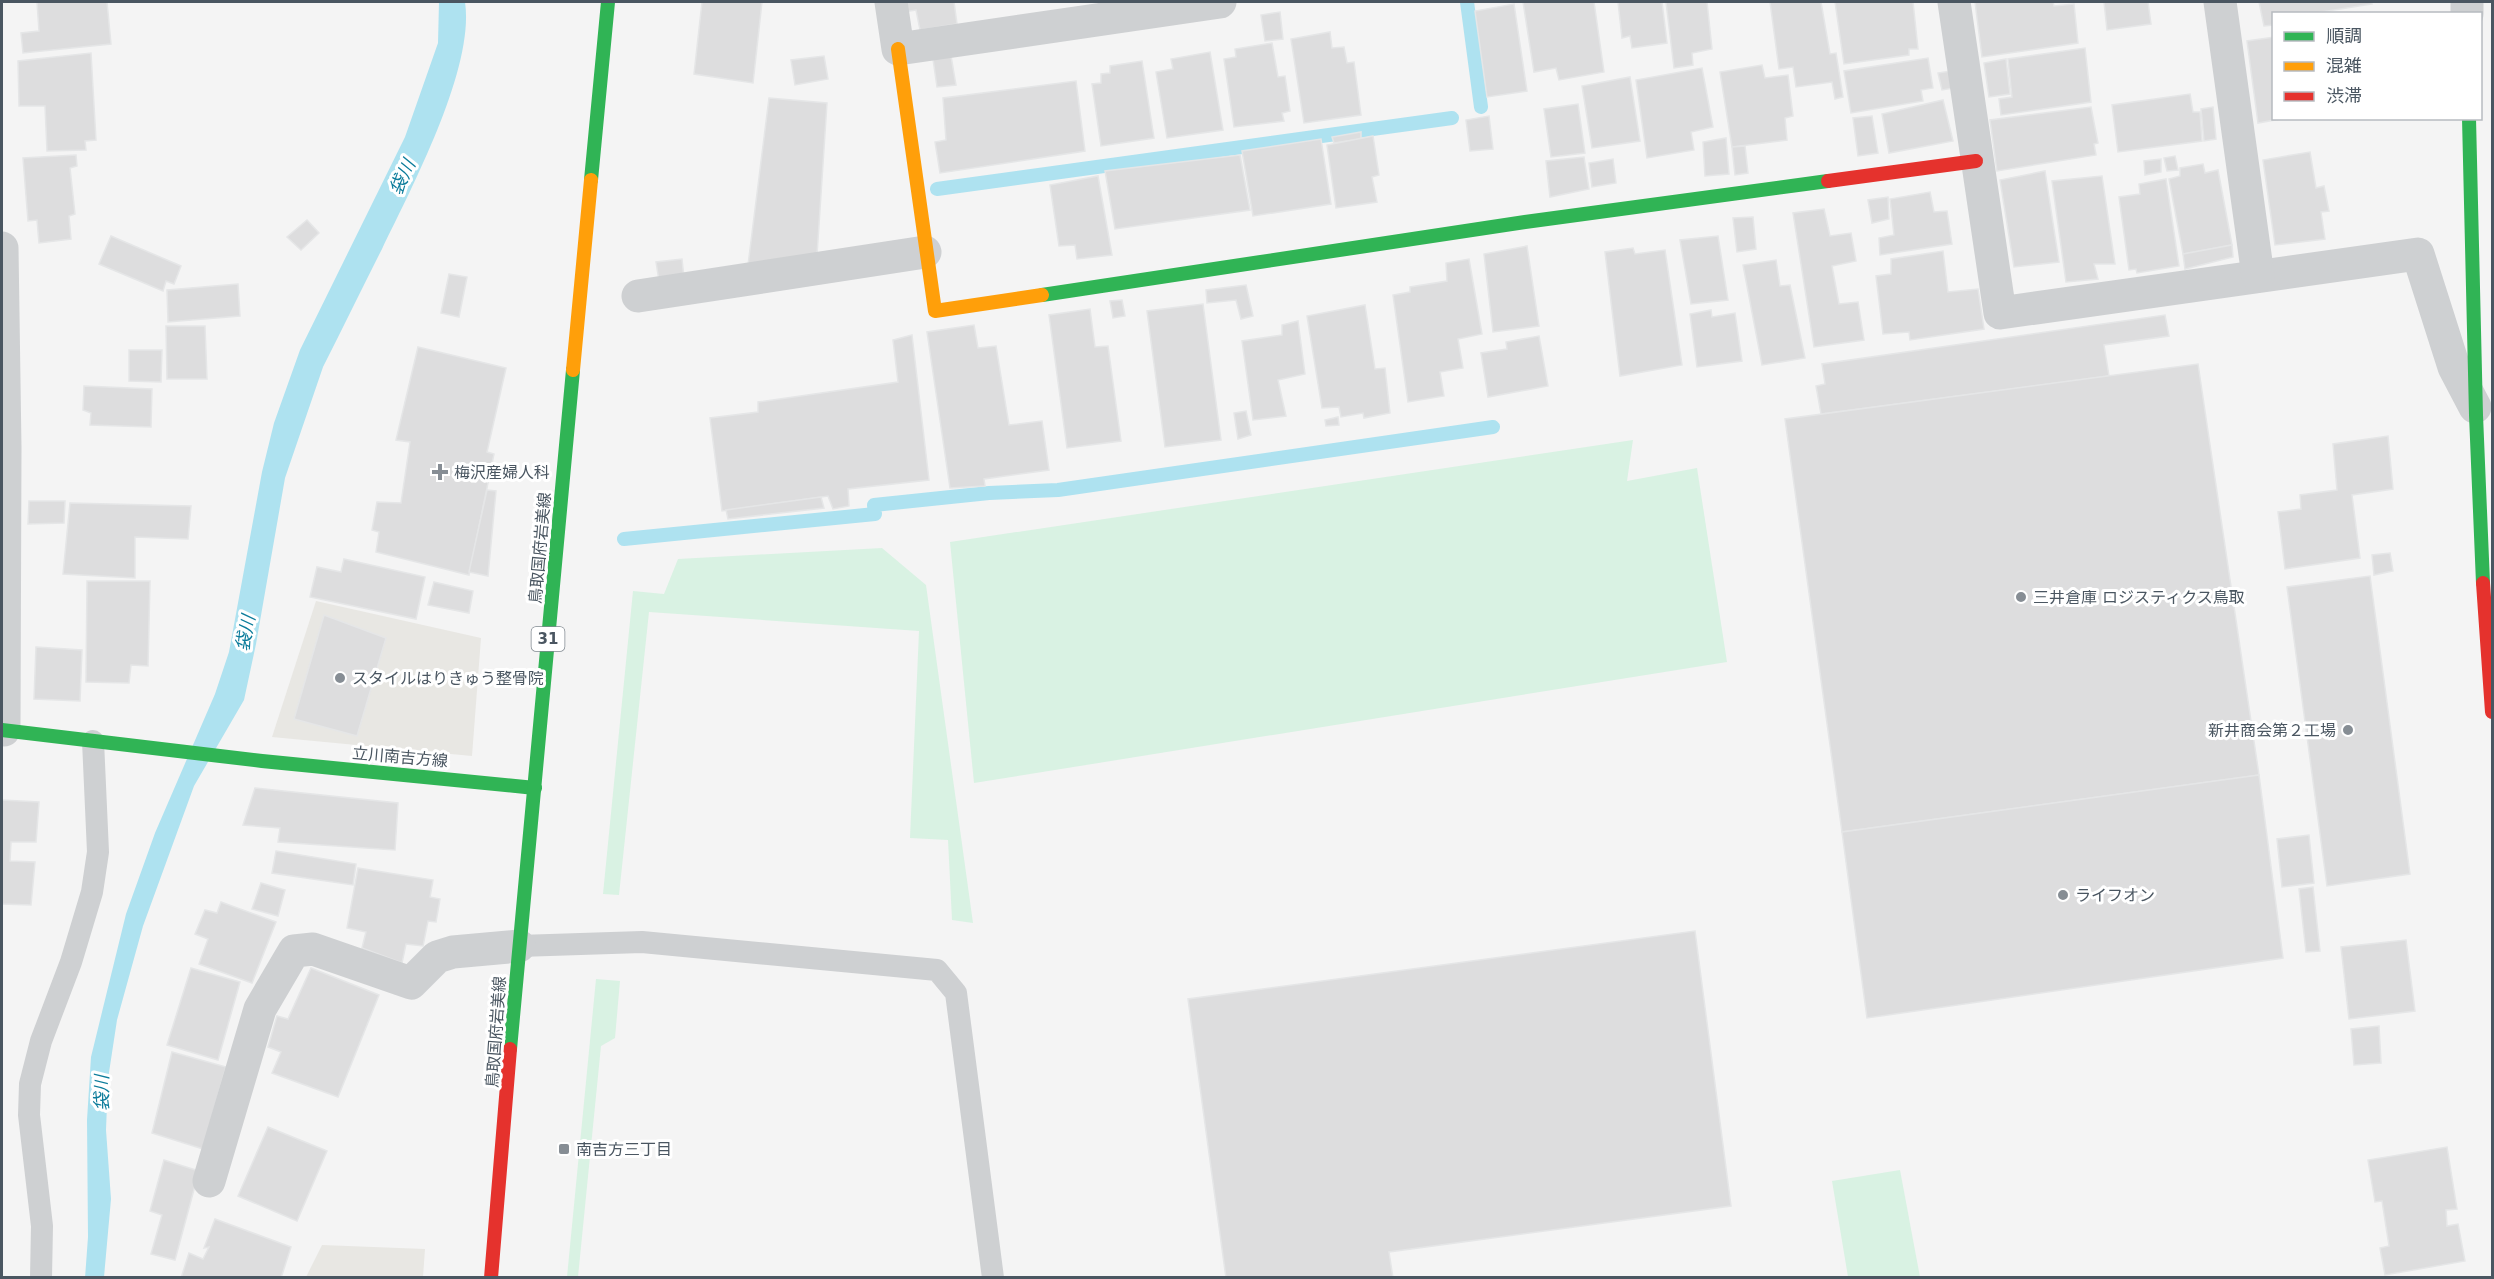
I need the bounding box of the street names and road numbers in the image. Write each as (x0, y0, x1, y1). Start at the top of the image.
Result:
street label: 鳥取国府岩美線 (526, 491, 554, 605)
road number: 31 (532, 627, 564, 651)
street label: 立川南吉方線 (351, 743, 449, 771)
street label: 鳥取国府岩美線 (483, 975, 509, 1089)

